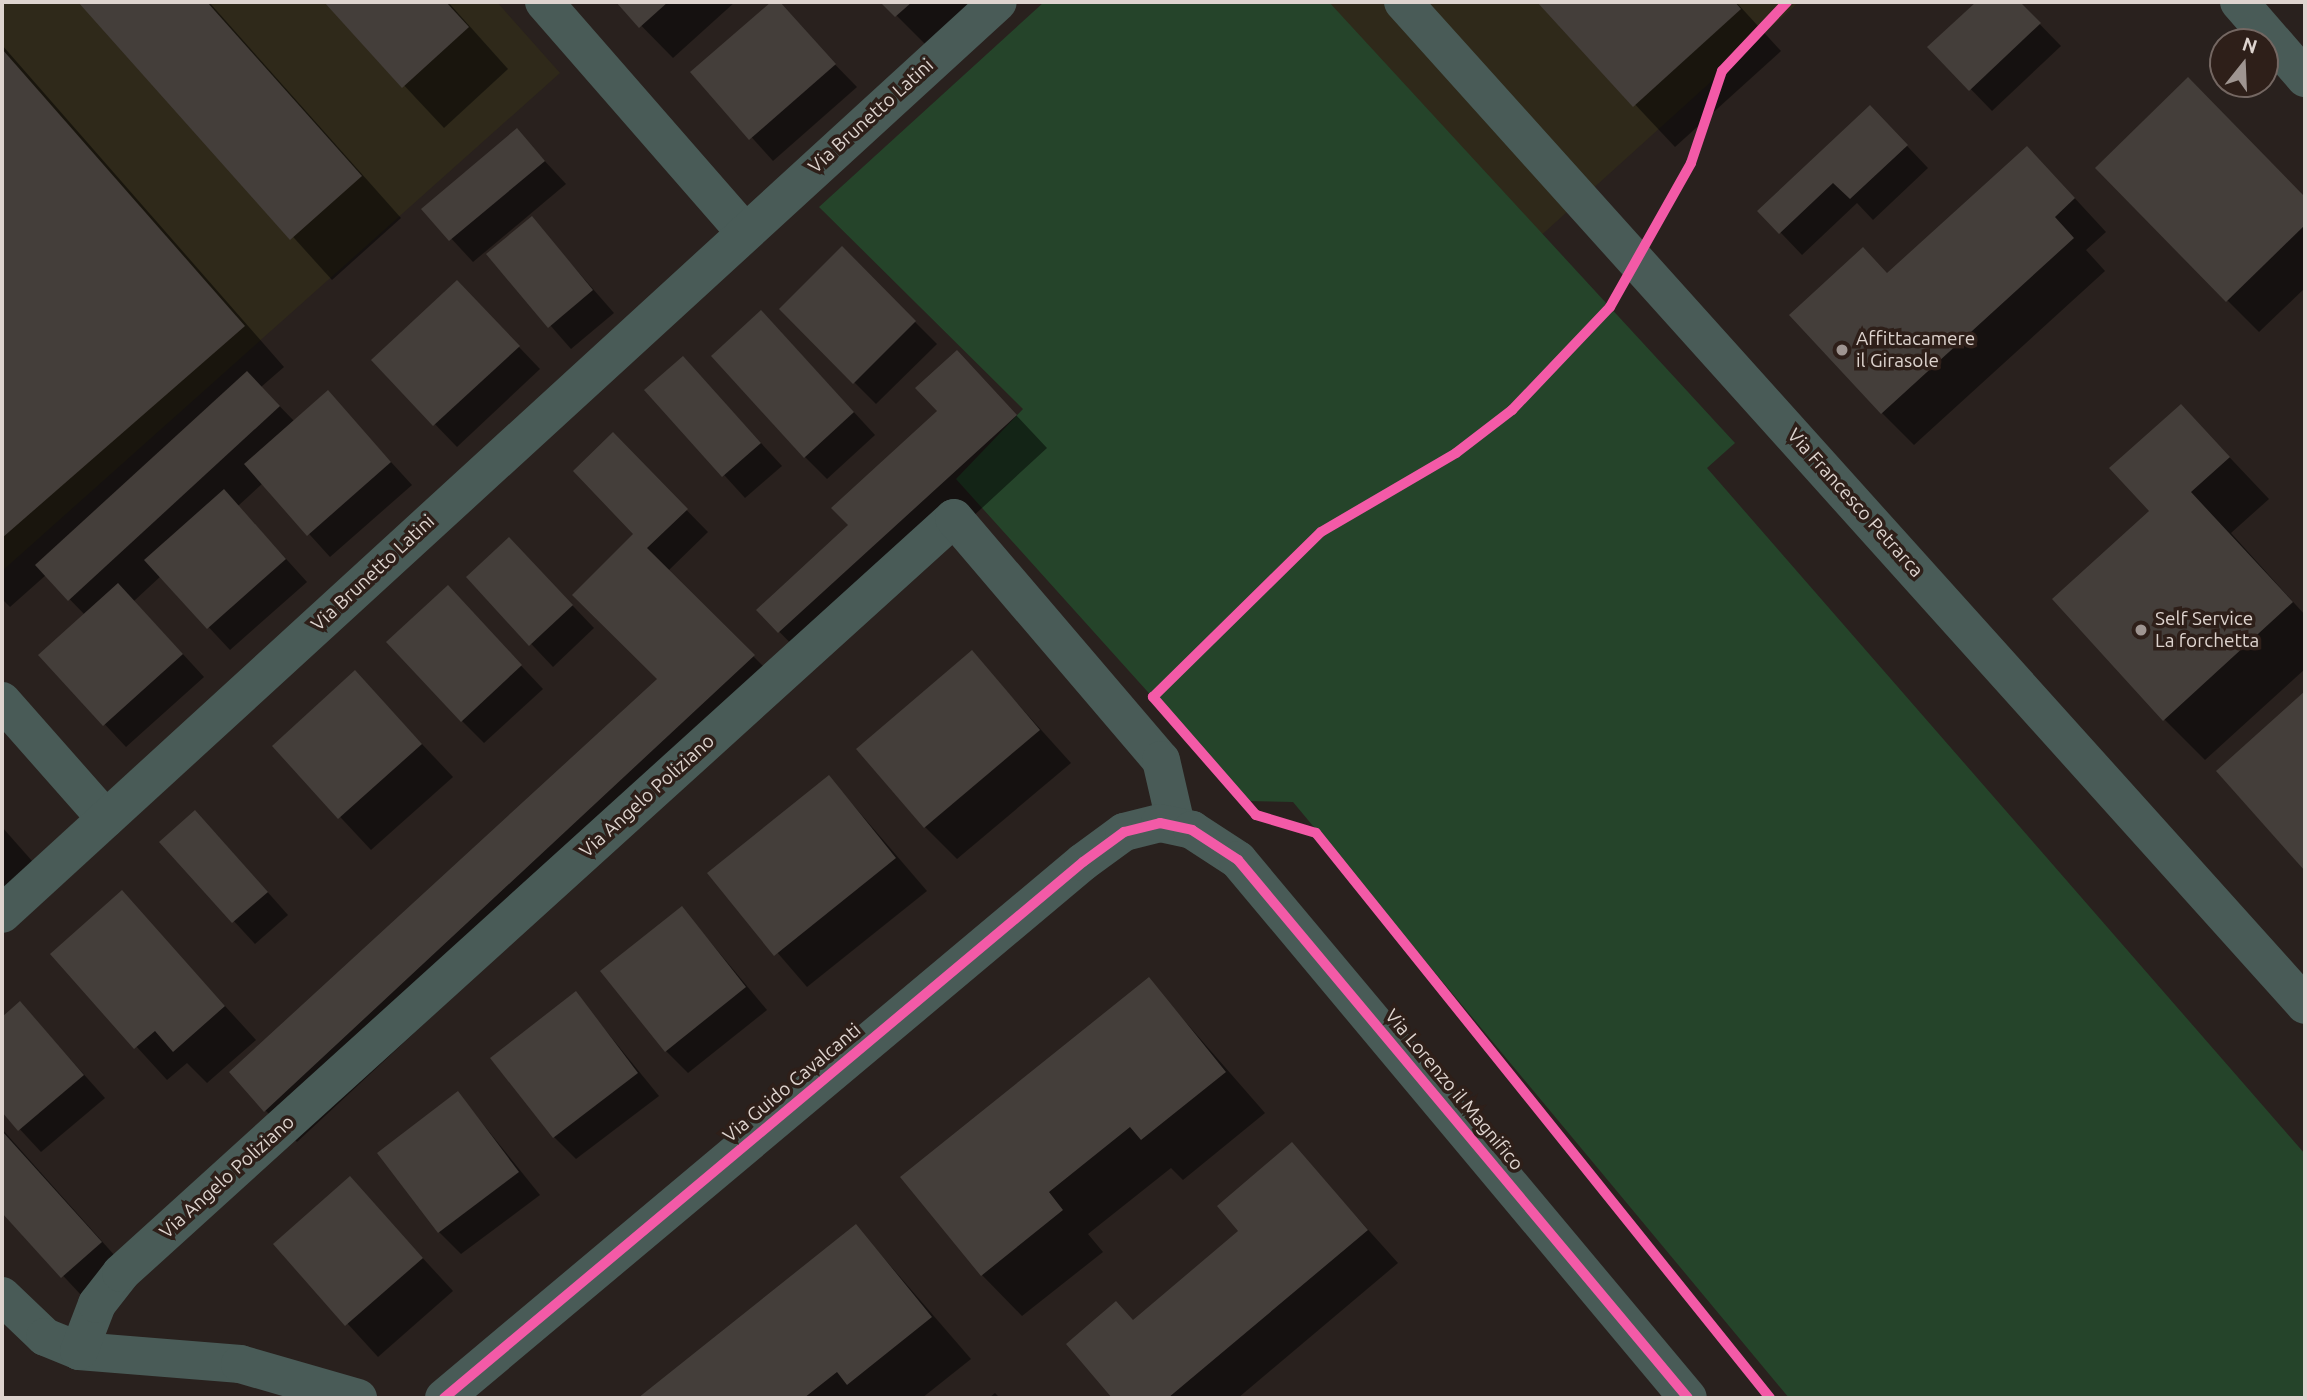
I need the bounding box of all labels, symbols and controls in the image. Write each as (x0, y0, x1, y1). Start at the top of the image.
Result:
north arrow (2209, 28, 2279, 98)
text: N (2240, 32, 2260, 58)
street label: Via Brunetto Latini (804, 54, 938, 178)
place label: Affittacamere il Girasole (1856, 328, 1975, 372)
marker: Affittacamere il Girasole (1834, 342, 1850, 358)
street label: Via Francesco Petrarca (1782, 424, 1928, 582)
street label: Via Brunetto Latini (307, 510, 439, 636)
place label: Self Service La forchetta (2155, 608, 2259, 652)
marker: Self Service La forchetta (2133, 622, 2149, 638)
street label: Via Angelo Poliziano (575, 730, 719, 862)
street label: Via Lorenzo il Magnifico (1380, 1005, 1528, 1175)
street label: Via Guido Cavalcanti (718, 1019, 866, 1147)
street label: Via Angelo Poliziano (155, 1111, 299, 1243)

